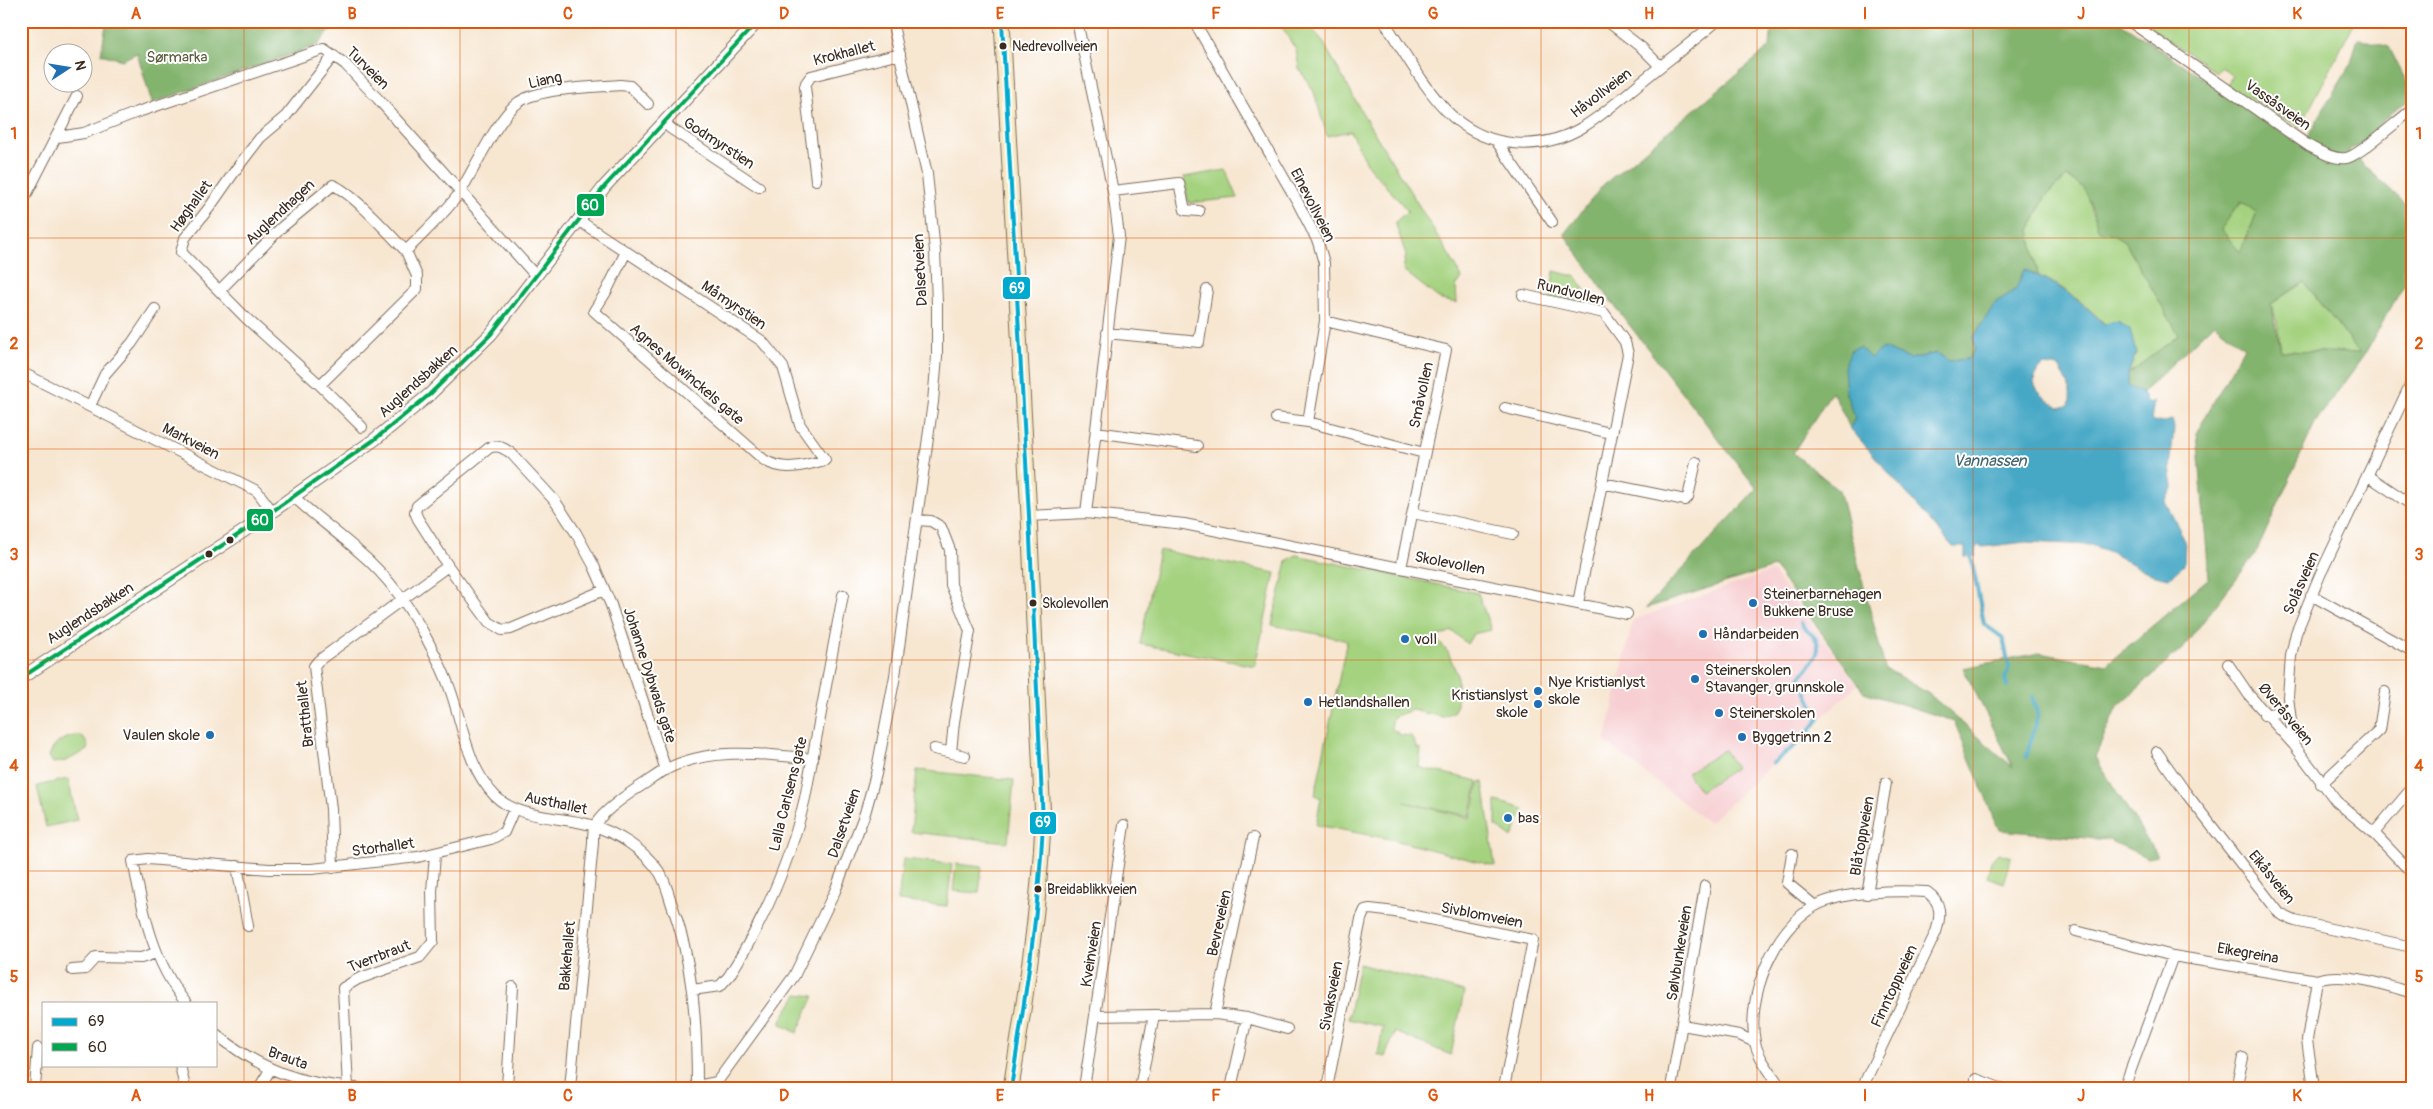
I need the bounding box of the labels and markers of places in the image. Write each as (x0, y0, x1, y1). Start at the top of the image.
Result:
place label: Nedrevollveien (1012, 38, 1098, 55)
marker: Nedrevollveien (998, 41, 1008, 51)
unlabelled marker (225, 535, 235, 545)
unlabelled marker (204, 549, 214, 559)
place label: Steinerbarnehagen Bukkene Bruse (1763, 585, 1882, 621)
place label: Skolevollen (1042, 595, 1109, 612)
marker: Steinerbarnehagen Bukkene Bruse (1747, 597, 1759, 609)
marker: Skolevollen (1028, 598, 1038, 608)
place label: Håndarbeiden (1713, 625, 1799, 644)
marker: Håndarbeiden (1697, 628, 1709, 640)
place label: voll (1414, 630, 1437, 649)
marker: voll (1399, 633, 1411, 645)
place label: Steinerskolen Stavanger, grunnskole (1705, 661, 1845, 697)
place label: Nye Kristianlyst skole (1548, 673, 1646, 709)
marker: Steinerskolen Stavanger, grunnskole (1689, 673, 1701, 685)
marker: Nye Kristianlyst skole (1532, 685, 1544, 697)
place label: Kristianslyst skole (1451, 686, 1529, 722)
place label: Hetlandshallen (1318, 693, 1410, 712)
marker: Hetlandshallen (1302, 696, 1314, 708)
marker: Kristianslyst skole (1532, 698, 1544, 710)
place label: Steinerskolen (1729, 704, 1815, 723)
marker: Steinerskolen (1713, 707, 1725, 719)
place label: Vaulen skole (122, 726, 201, 745)
place label: Byggetrinn 2 (1752, 728, 1832, 747)
marker: Vaulen skole (204, 729, 216, 741)
marker: Byggetrinn 2 (1736, 731, 1748, 743)
place label: bas (1518, 809, 1539, 828)
marker: bas (1502, 812, 1514, 824)
place label: Breidablikkveien (1047, 881, 1137, 898)
marker: Breidablikkveien (1033, 884, 1043, 894)

